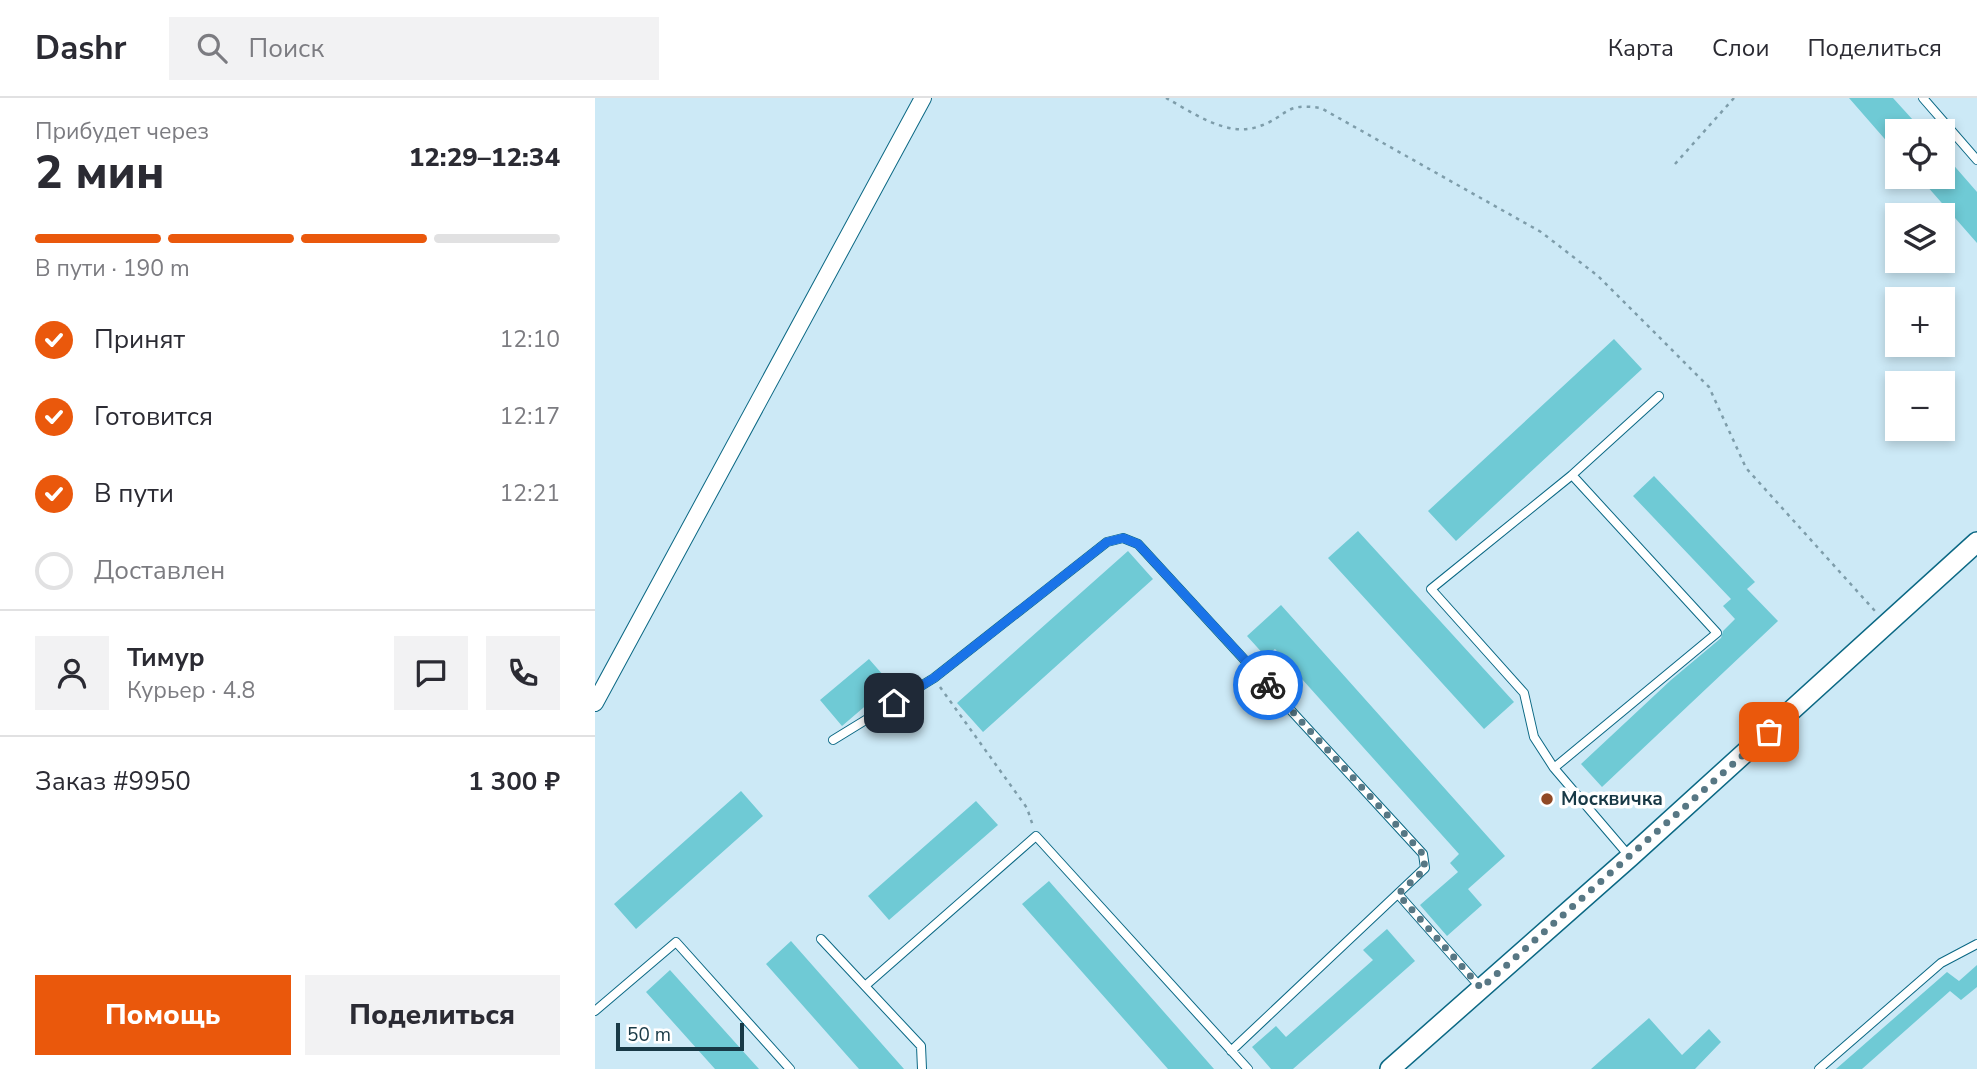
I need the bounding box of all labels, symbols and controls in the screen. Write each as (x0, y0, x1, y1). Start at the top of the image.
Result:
search box (169, 17, 659, 80)
text: Dashr (35, 26, 127, 71)
icon: search (193, 29, 231, 67)
text: Поиск (249, 31, 324, 66)
text: Карта (1608, 32, 1674, 64)
text: Слои (1712, 32, 1769, 64)
text: Поделиться (1807, 32, 1942, 64)
text: Прибудет через (35, 116, 209, 147)
map controls (1885, 119, 1955, 441)
button: locate (1885, 119, 1955, 189)
text: 12:29–12:34 (409, 140, 560, 175)
text: 2 мин (35, 141, 164, 204)
button: layers (1885, 203, 1955, 273)
text: В пути · 190 m (35, 253, 190, 284)
button: + (1885, 287, 1955, 357)
icon: check (35, 321, 73, 359)
text: Принят (94, 322, 185, 357)
text: 12:10 (500, 324, 560, 355)
button: − (1885, 371, 1955, 441)
icon: check (35, 398, 73, 436)
text: Готовится (94, 399, 213, 434)
text: 12:17 (500, 401, 560, 432)
icon: check (35, 475, 73, 513)
text: В пути (94, 476, 174, 511)
text: 12:21 (500, 478, 560, 509)
text: Доставлен (94, 553, 225, 588)
button: person (35, 636, 109, 710)
button: chat (394, 636, 468, 710)
button: phone (486, 636, 560, 710)
text: Тимур (127, 640, 205, 675)
courier (1233, 650, 1303, 720)
icon: bike (1249, 666, 1287, 704)
pin (864, 673, 924, 733)
text: Курьер · 4.8 (127, 675, 255, 706)
icon: home (875, 684, 913, 722)
pin (1739, 702, 1799, 762)
icon: bag (1750, 713, 1788, 751)
text: Заказ #9950 (35, 764, 191, 799)
text: 1 300 ₽ (468, 764, 560, 799)
place label: Москвичка (1561, 786, 1663, 812)
marker: Москвичка (1539, 791, 1555, 807)
button: Помощь (35, 975, 291, 1055)
button: Поделиться (305, 975, 560, 1055)
scale bar (616, 1020, 744, 1052)
text: 50 m (627, 1022, 671, 1048)

